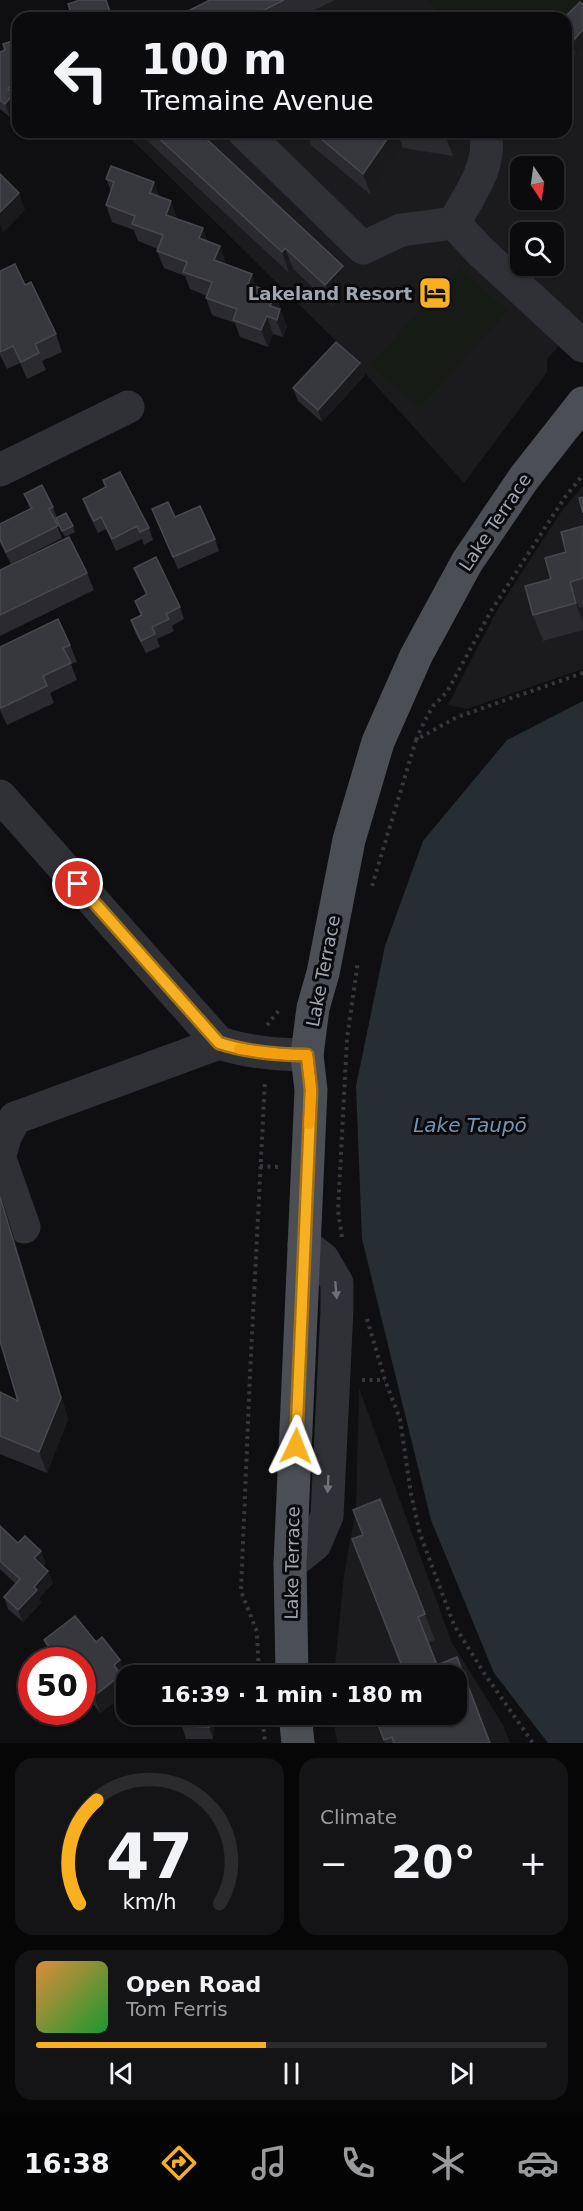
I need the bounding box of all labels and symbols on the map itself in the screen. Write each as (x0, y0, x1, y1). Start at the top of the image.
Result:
north arrow (510, 156, 564, 210)
hotel icon: Lakeland Resort (417, 275, 453, 311)
place label: Lakeland Resort (248, 283, 412, 304)
street label: Lake Terrace (455, 469, 535, 575)
pin (52, 858, 103, 909)
street label: Lake Terrace (302, 913, 344, 1029)
water label: Lake Taupō (413, 1113, 527, 1137)
one-way arrow (331, 1280, 341, 1299)
position arrow (264, 1414, 328, 1478)
one-way arrow (324, 1475, 333, 1494)
street label: Lake Terrace (281, 1506, 303, 1620)
speed limit sign: 50 (18, 1647, 96, 1725)

